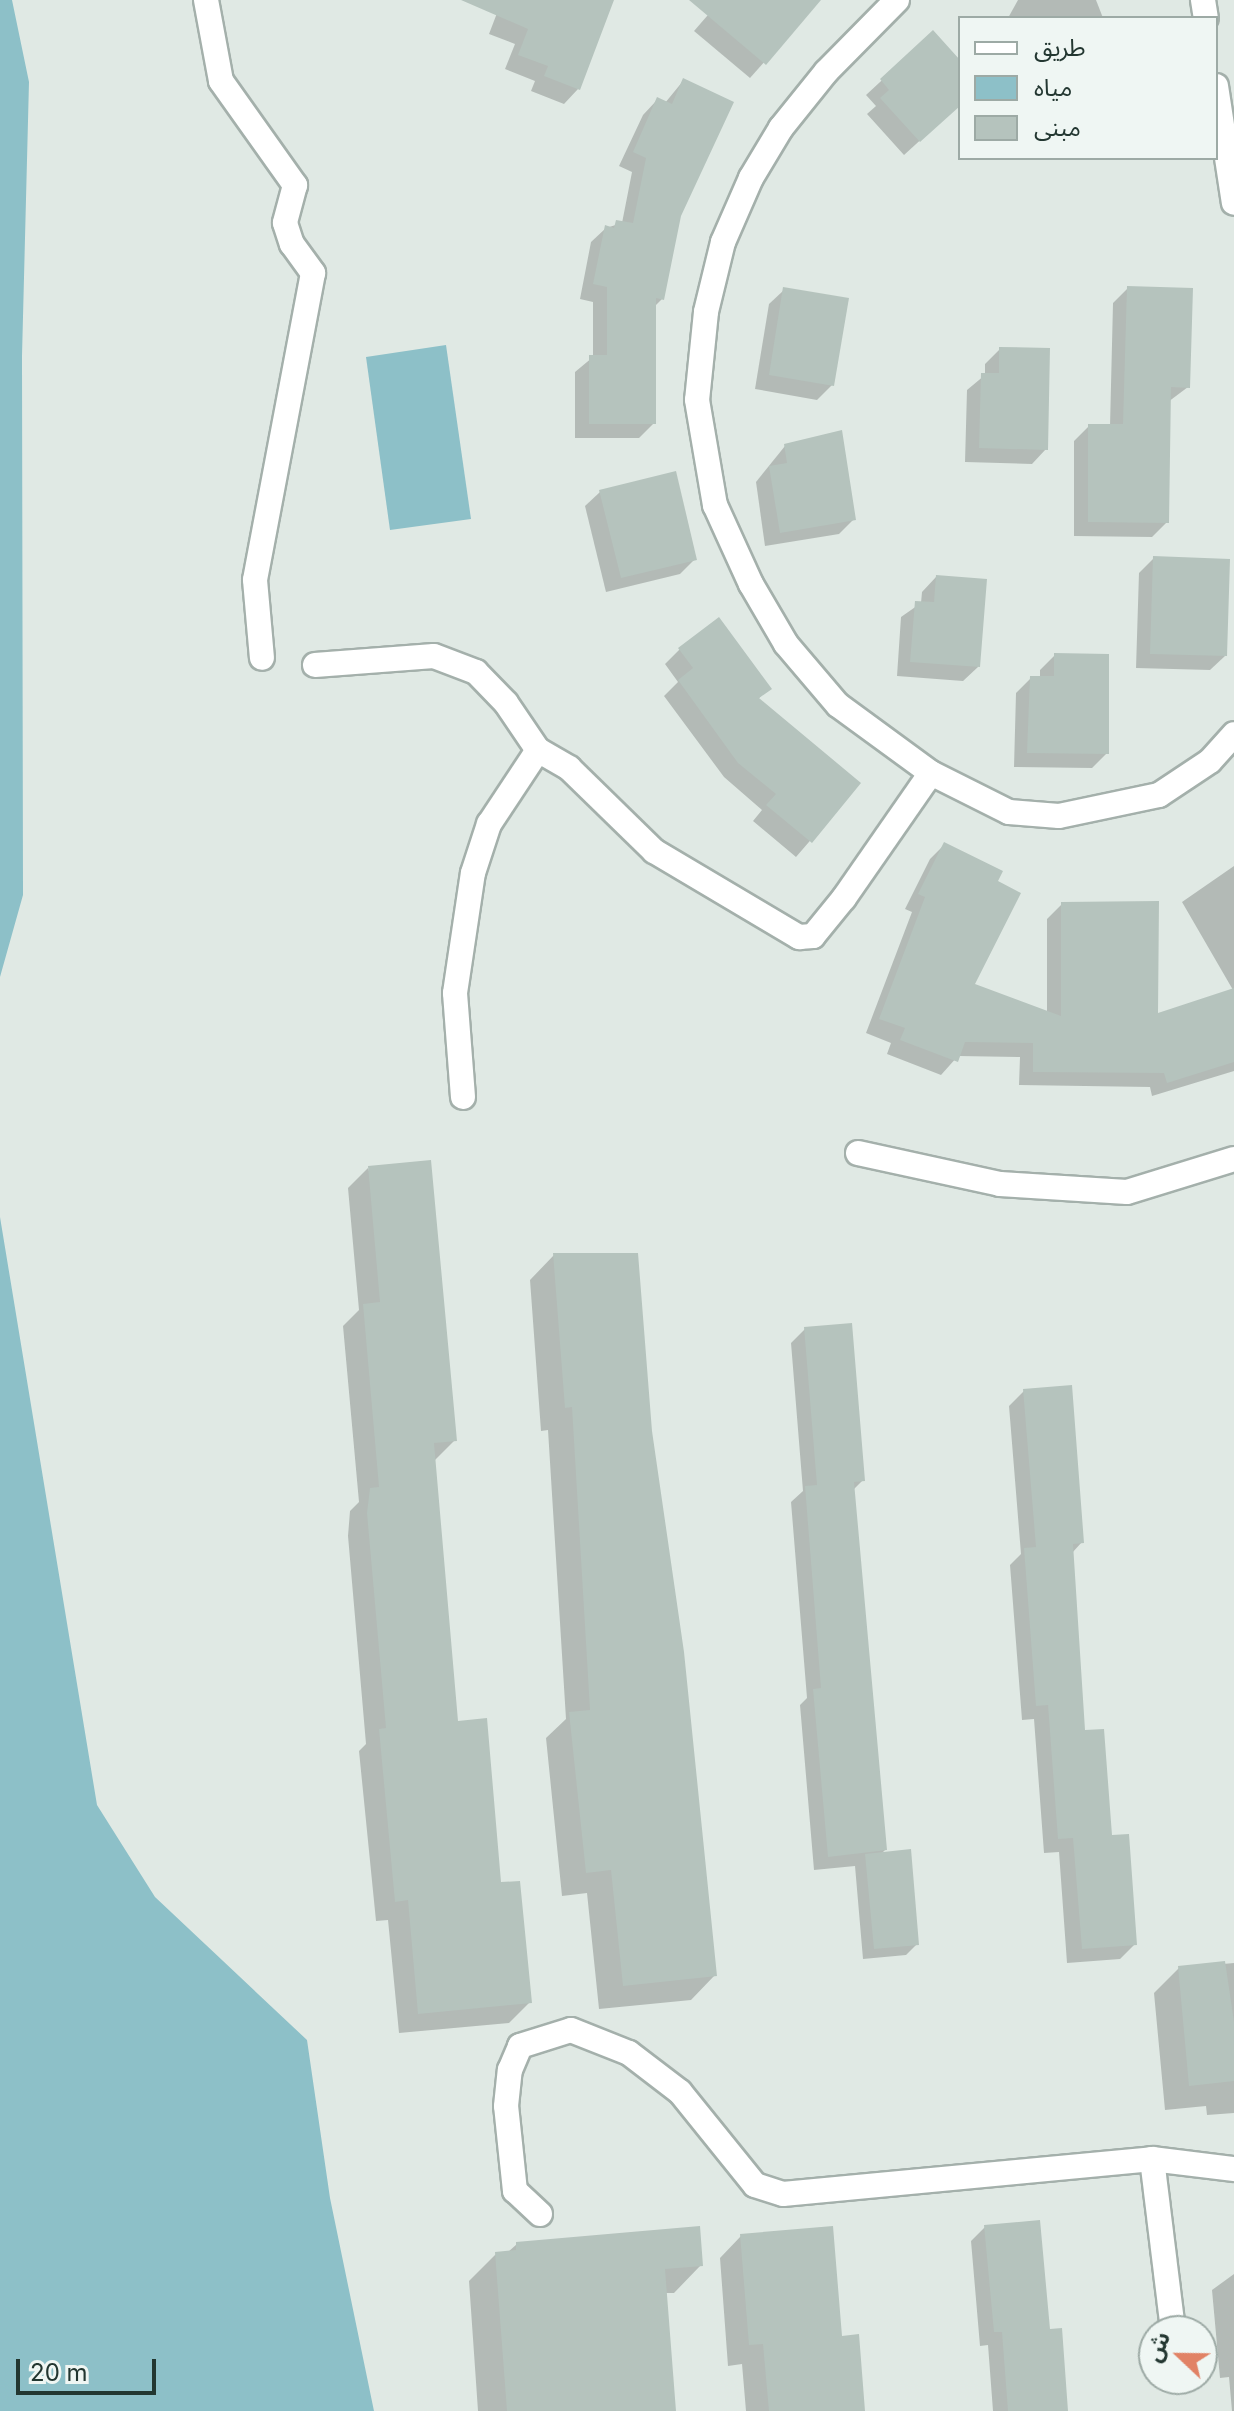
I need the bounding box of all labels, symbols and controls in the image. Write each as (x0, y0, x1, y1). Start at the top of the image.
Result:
legend (958, 16, 1218, 160)
text: طريق (1034, 33, 1086, 62)
text: مياه (1034, 73, 1072, 102)
text: مبنى (1034, 113, 1081, 142)
north arrow (1138, 2315, 1218, 2395)
text: ش (1140, 2328, 1175, 2366)
scale bar (20, 2343, 160, 2393)
text: 20 m (30, 2358, 88, 2387)

